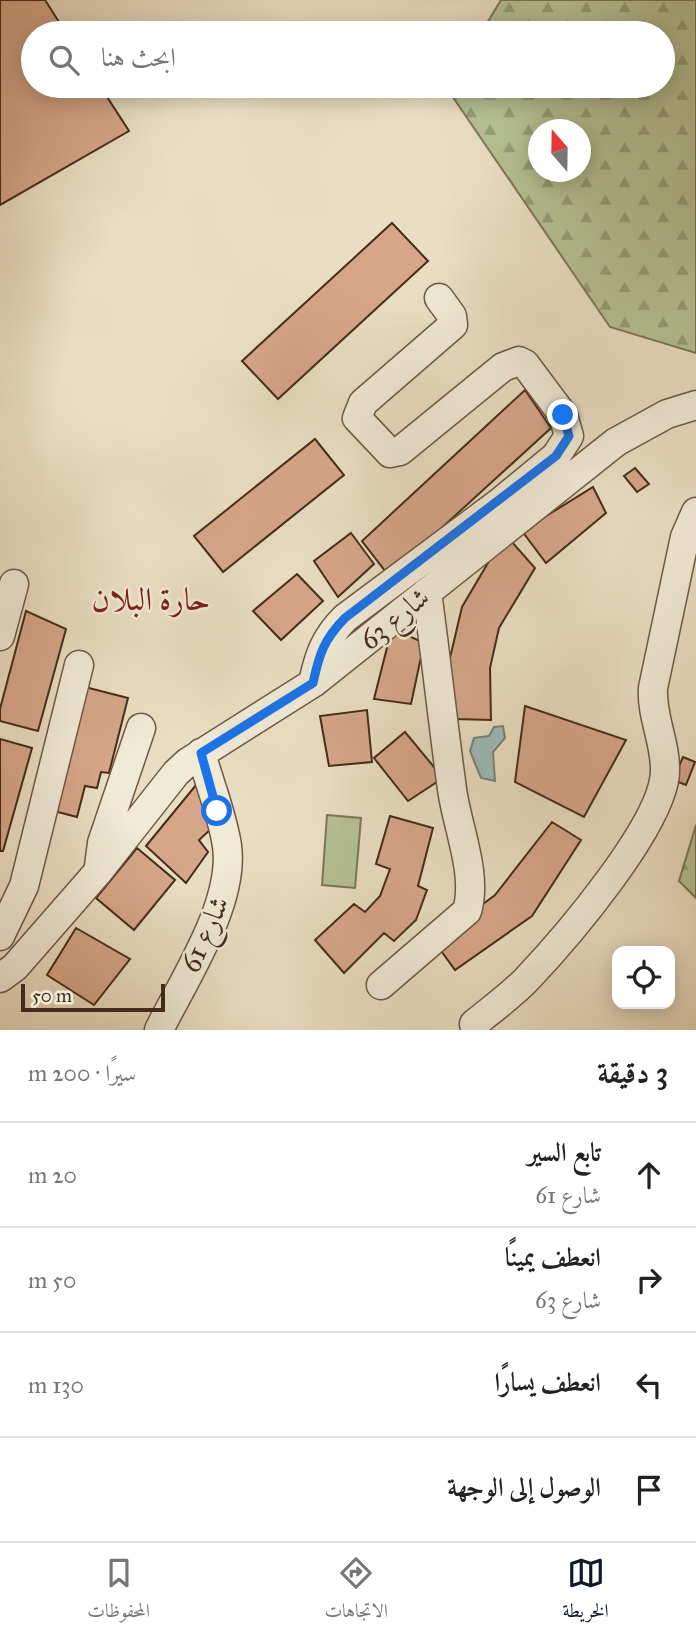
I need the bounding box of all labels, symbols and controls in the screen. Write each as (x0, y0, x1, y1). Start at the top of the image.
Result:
search box (21, 21, 675, 98)
icon: search (45, 41, 83, 79)
text: ابحث هنا (101, 41, 176, 73)
north arrow (528, 119, 591, 182)
route end (547, 399, 578, 430)
district label: حارة البلان (92, 580, 210, 619)
street label: شارع 63 (352, 580, 440, 662)
route start (201, 795, 232, 826)
street label: شارع 61 (172, 891, 242, 980)
map controls (612, 946, 675, 1009)
button: locate (612, 946, 675, 1009)
scale bar (21, 981, 164, 1013)
text: 50 m (32, 984, 72, 1007)
text: 3 دقيقة (597, 1055, 668, 1091)
text: سيرًا · 200 m (28, 1059, 136, 1087)
text: تابع السير (528, 1136, 601, 1168)
icon: ahead (630, 1156, 668, 1194)
text: 20 m (28, 1161, 77, 1189)
text: شارع 61 (535, 1181, 601, 1209)
text: انعطف يمينًا (505, 1241, 601, 1273)
icon: right (630, 1261, 668, 1299)
text: 50 m (28, 1266, 76, 1294)
text: شارع 63 (535, 1286, 601, 1314)
text: انعطف يسارًا (494, 1366, 601, 1398)
icon: left (630, 1366, 668, 1404)
text: 130 m (28, 1371, 84, 1399)
text: الوصول إلى الوجهة (447, 1471, 601, 1503)
icon: arrive (630, 1471, 668, 1509)
tab: المحفوظات (87, 1554, 150, 1629)
tab: الاتجاهات (325, 1554, 388, 1629)
tab: الخريطة (562, 1554, 609, 1629)

